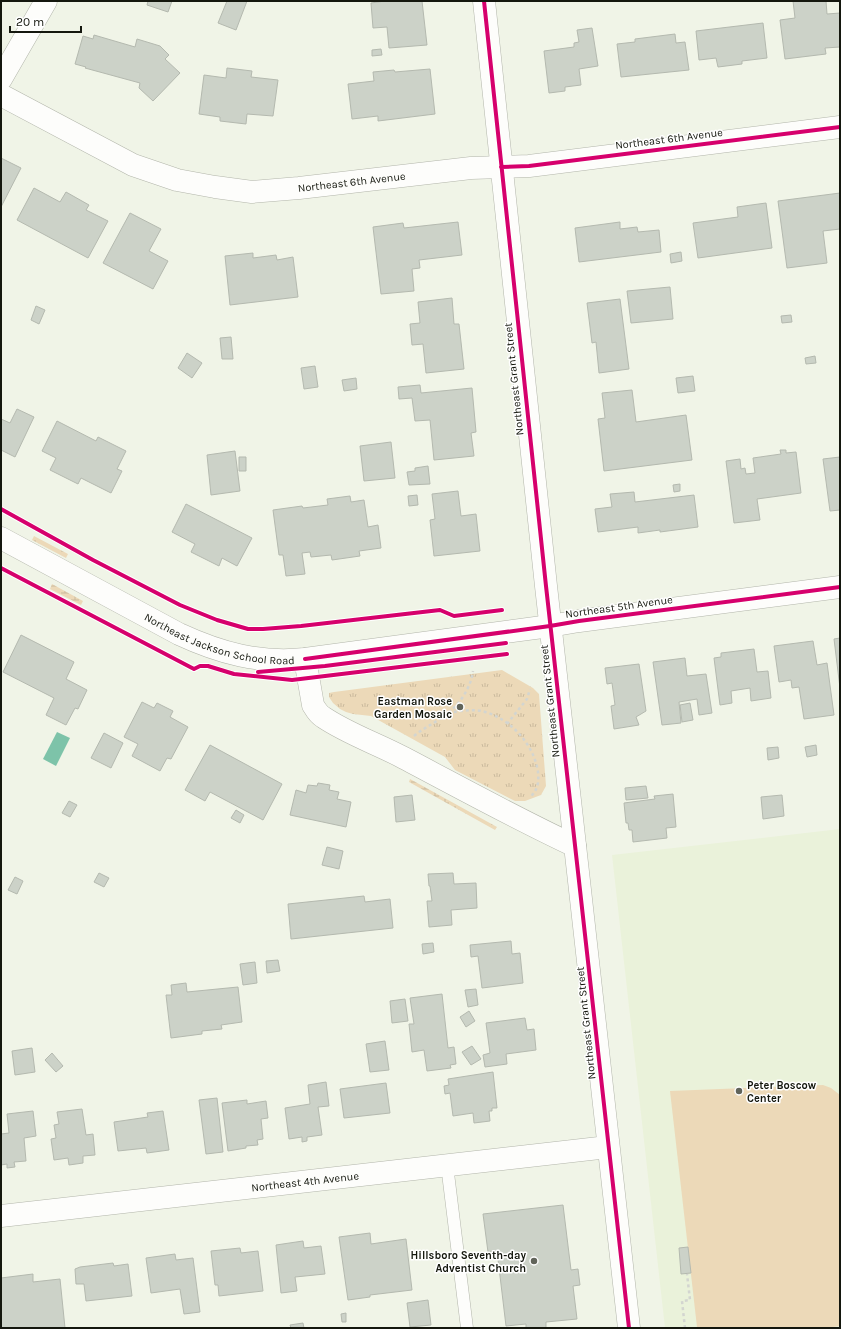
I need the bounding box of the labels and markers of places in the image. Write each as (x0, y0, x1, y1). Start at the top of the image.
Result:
place label: Eastman Rose Garden Mosaic (374, 695, 452, 721)
marker: Eastman Rose Garden Mosaic (455, 702, 465, 712)
place label: Peter Boscow Center (747, 1079, 817, 1105)
marker: Peter Boscow Center (734, 1086, 744, 1096)
place label: Hillsboro Seventh-day Adventist Church (411, 1249, 526, 1275)
marker: Hillsboro Seventh-day Adventist Church (529, 1256, 539, 1266)

